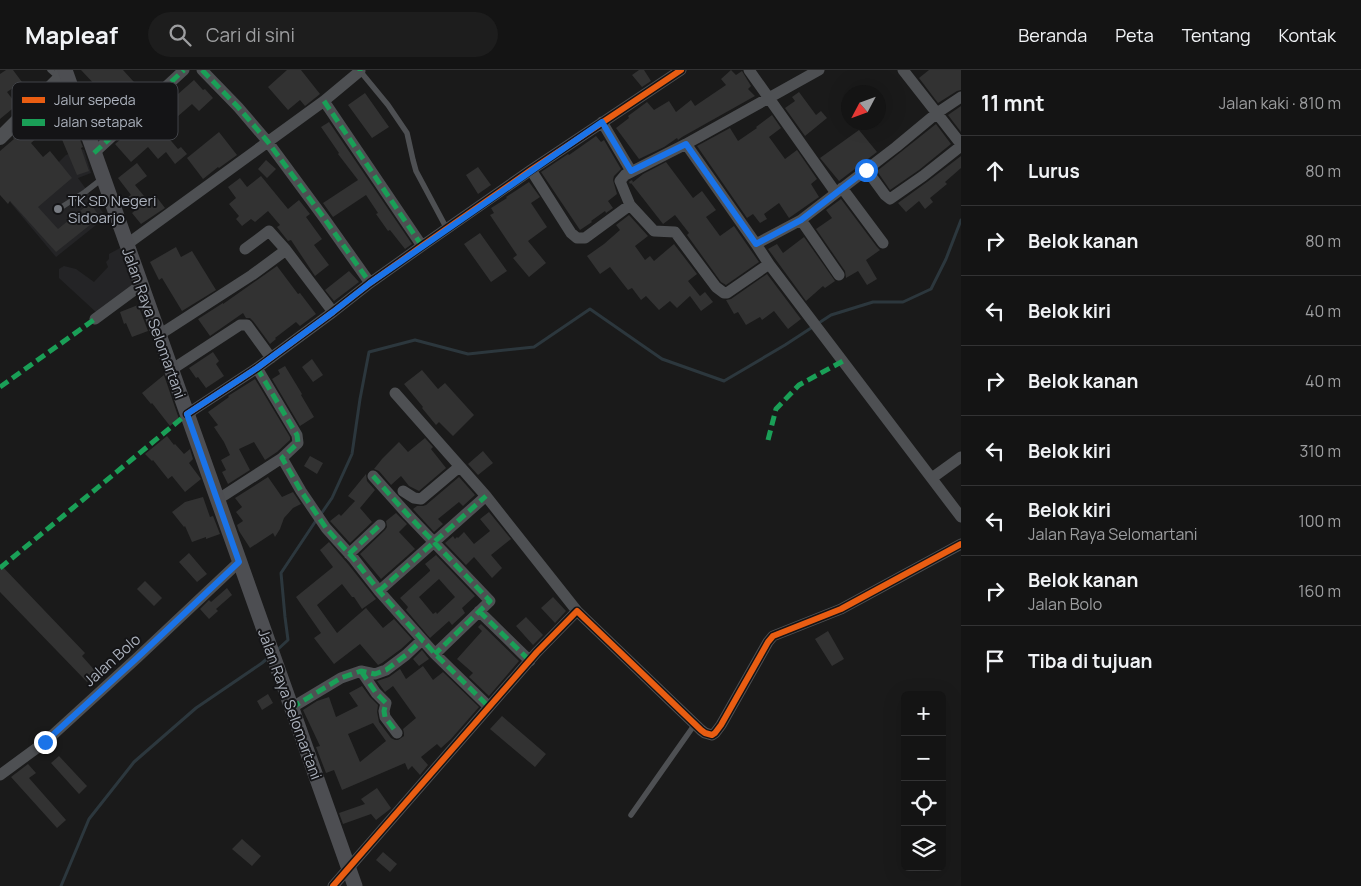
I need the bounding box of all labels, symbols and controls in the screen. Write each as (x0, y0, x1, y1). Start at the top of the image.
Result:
search box (148, 12, 498, 57)
text: Mapleaf (25, 18, 118, 51)
icon: search (166, 21, 194, 49)
text: Cari di sini (206, 22, 295, 48)
text: Beranda (1018, 23, 1087, 47)
text: Peta (1115, 23, 1154, 47)
text: Tentang (1182, 23, 1251, 47)
text: Kontak (1279, 23, 1336, 47)
legend (12, 82, 178, 140)
north arrow (841, 85, 886, 130)
text: 11 mnt (981, 89, 1045, 117)
text: Jalur sepeda (54, 90, 136, 109)
text: Jalan kaki · 810 m (1219, 92, 1341, 114)
text: Jalan setapak (54, 112, 143, 131)
icon: ahead (981, 157, 1009, 185)
text: Lurus (1028, 158, 1080, 184)
route start (855, 159, 878, 182)
text: 80 m (1305, 160, 1341, 182)
place label: TK SD Negeri Sidoarjo (68, 190, 156, 228)
marker: TK SD Negeri Sidoarjo (52, 203, 64, 215)
icon: right (981, 227, 1009, 255)
text: Belok kanan (1028, 228, 1138, 254)
text: 80 m (1305, 230, 1341, 252)
street label: Jalan Raya Selomartani (117, 245, 191, 401)
icon: left (981, 297, 1009, 325)
text: Belok kiri (1028, 298, 1111, 324)
text: 40 m (1305, 300, 1341, 322)
icon: right (981, 367, 1009, 395)
text: Belok kanan (1028, 368, 1138, 394)
text: 40 m (1305, 370, 1341, 392)
icon: left (981, 437, 1009, 465)
text: Belok kiri (1028, 438, 1111, 464)
text: 310 m (1299, 440, 1341, 462)
text: Belok kiri (1028, 497, 1111, 523)
icon: left (981, 507, 1009, 535)
text: 100 m (1298, 510, 1341, 532)
text: Jalan Raya Selomartani (1028, 523, 1198, 545)
text: Belok kanan (1028, 567, 1138, 593)
icon: right (981, 577, 1009, 605)
text: 160 m (1298, 580, 1341, 602)
text: Jalan Bolo (1028, 593, 1102, 615)
street label: Jalan Raya Selomartani (253, 626, 327, 782)
street label: Jalan Bolo (79, 629, 145, 691)
icon: arrive (981, 647, 1009, 675)
text: Tiba di tujuan (1028, 648, 1152, 674)
map controls (901, 691, 946, 871)
button: + (901, 691, 946, 736)
route end (34, 731, 57, 754)
button: − (901, 736, 946, 781)
button: locate (901, 781, 946, 826)
button: layers (901, 826, 946, 871)

